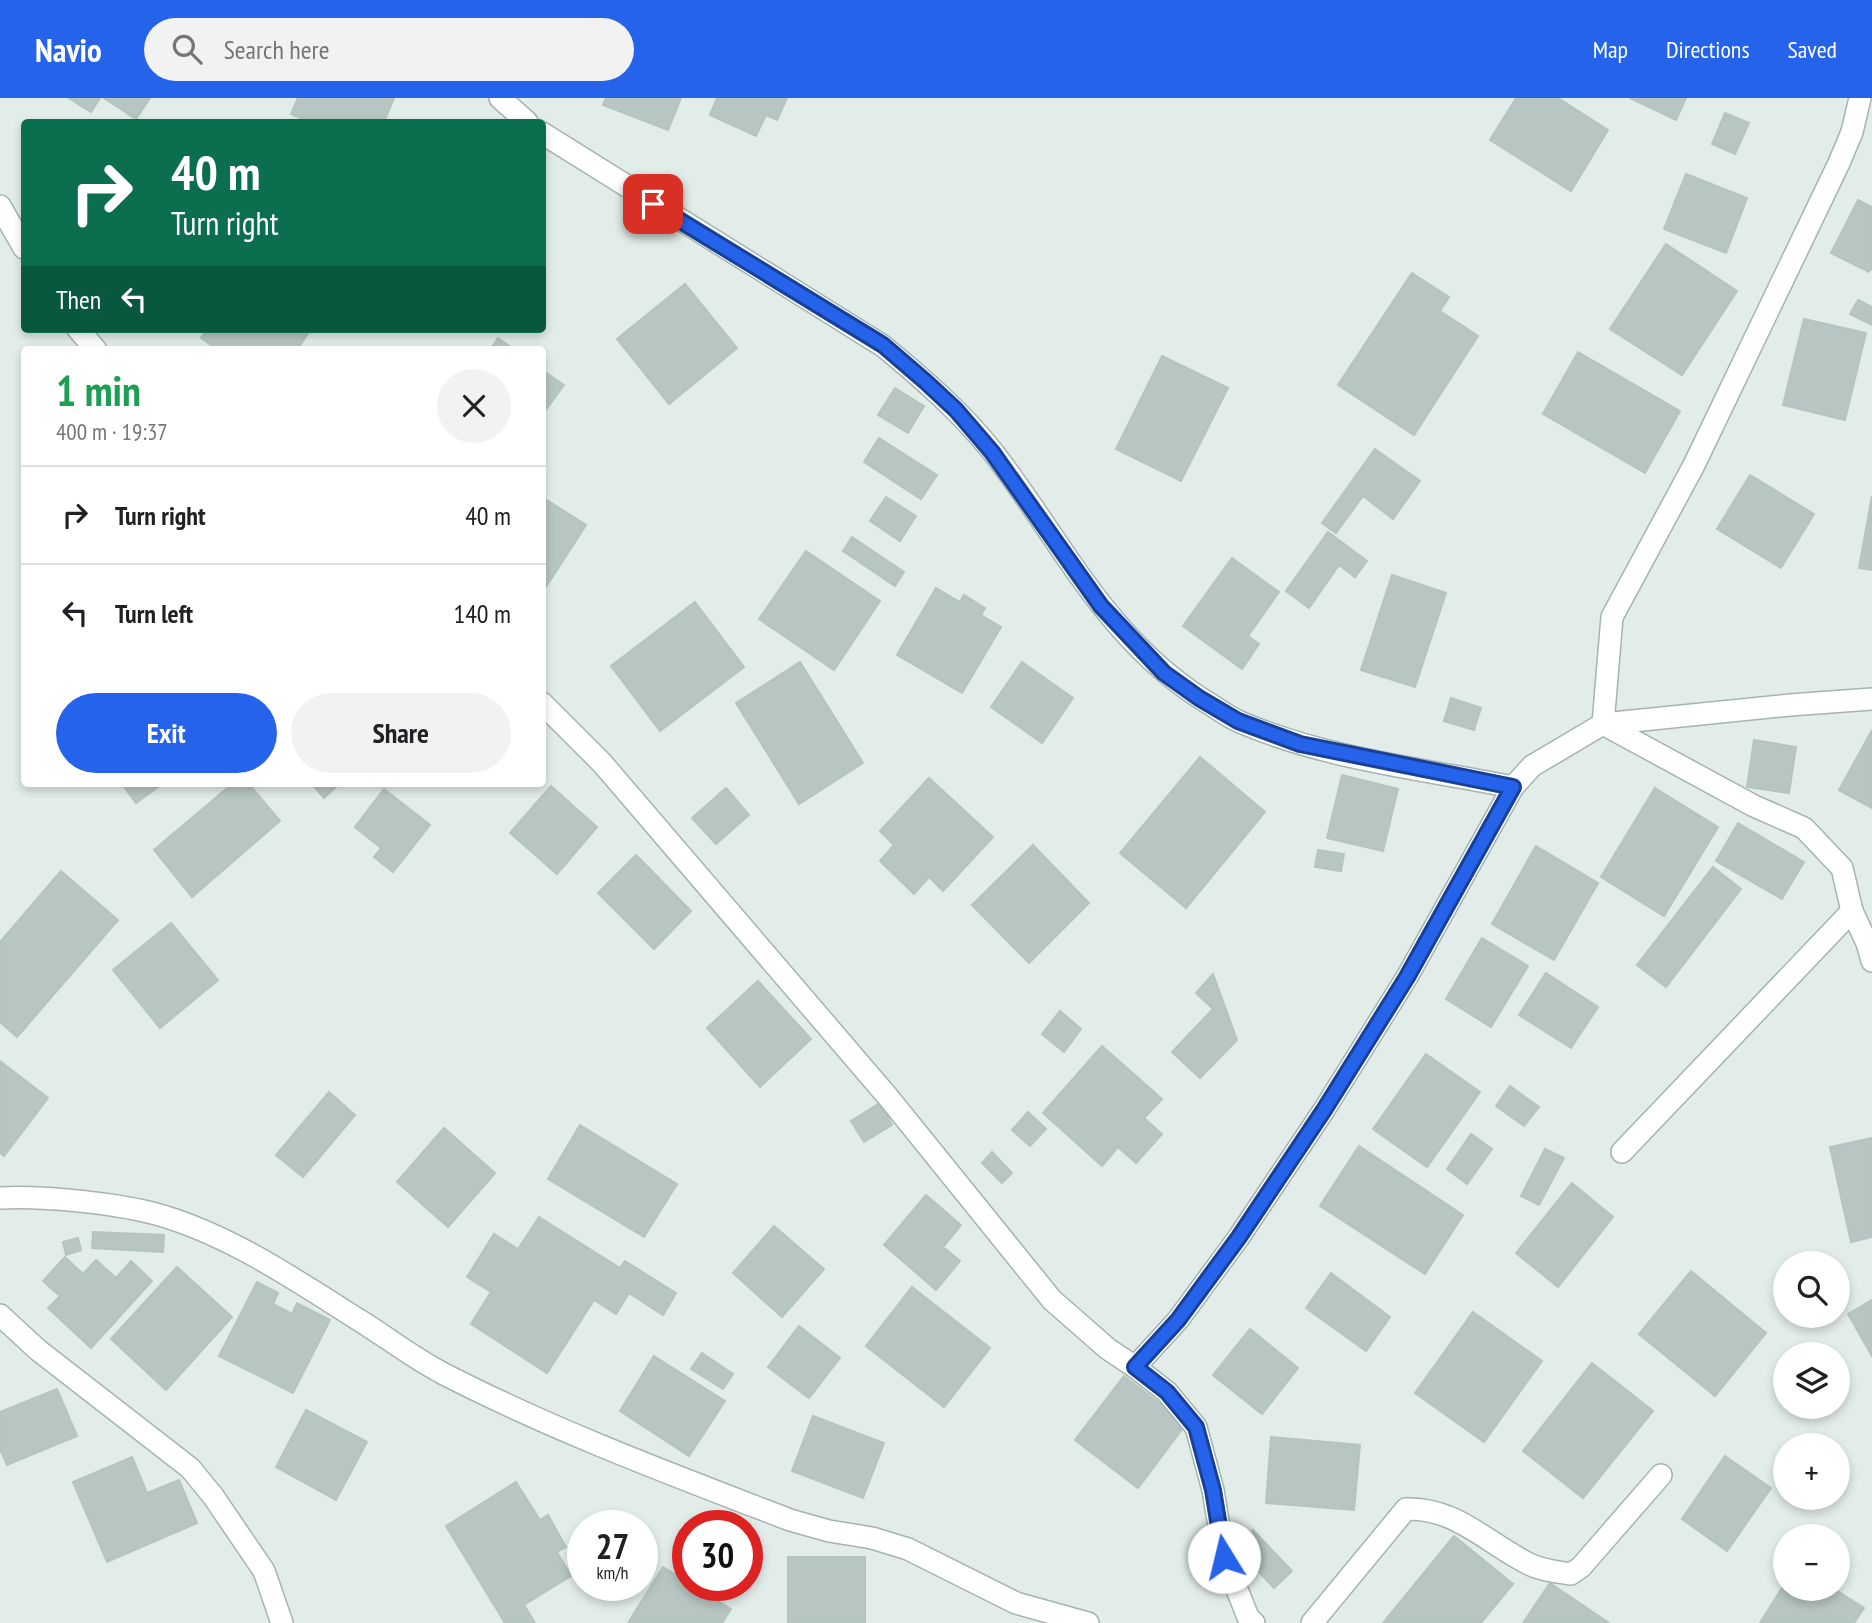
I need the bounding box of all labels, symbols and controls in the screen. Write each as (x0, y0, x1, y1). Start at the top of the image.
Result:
search box (144, 18, 634, 81)
text: Navio (35, 28, 102, 71)
icon: search (168, 30, 206, 68)
text: Search here (224, 33, 329, 66)
text: Map (1593, 34, 1628, 65)
text: Directions (1666, 34, 1750, 65)
text: Saved (1788, 34, 1837, 65)
text: 40 m (171, 140, 260, 204)
icon: right (56, 147, 147, 238)
pin (623, 174, 683, 234)
icon: arrive (634, 185, 672, 223)
text: Turn right (171, 202, 279, 244)
icon: left (115, 280, 153, 318)
text: Then (56, 283, 101, 316)
text: 1 min (56, 363, 141, 418)
button: close (437, 369, 511, 443)
text: 400 m · 19:37 (56, 417, 168, 446)
icon: right (56, 496, 94, 534)
text: Turn right (115, 499, 206, 532)
text: 40 m (465, 499, 511, 532)
icon: left (56, 594, 94, 632)
text: Turn left (115, 597, 193, 630)
text: 140 m (453, 597, 511, 630)
button: Exit (56, 693, 277, 773)
button: Share (291, 693, 511, 773)
map controls (1773, 1251, 1850, 1601)
button: search (1773, 1251, 1850, 1328)
button: layers (1773, 1342, 1850, 1419)
button: + (1773, 1433, 1850, 1510)
speed limit sign: 30 (672, 1510, 763, 1601)
position arrow (1187, 1520, 1261, 1594)
text: 27 (596, 1523, 629, 1569)
button: − (1773, 1524, 1850, 1601)
text: km/h (597, 1561, 628, 1584)

